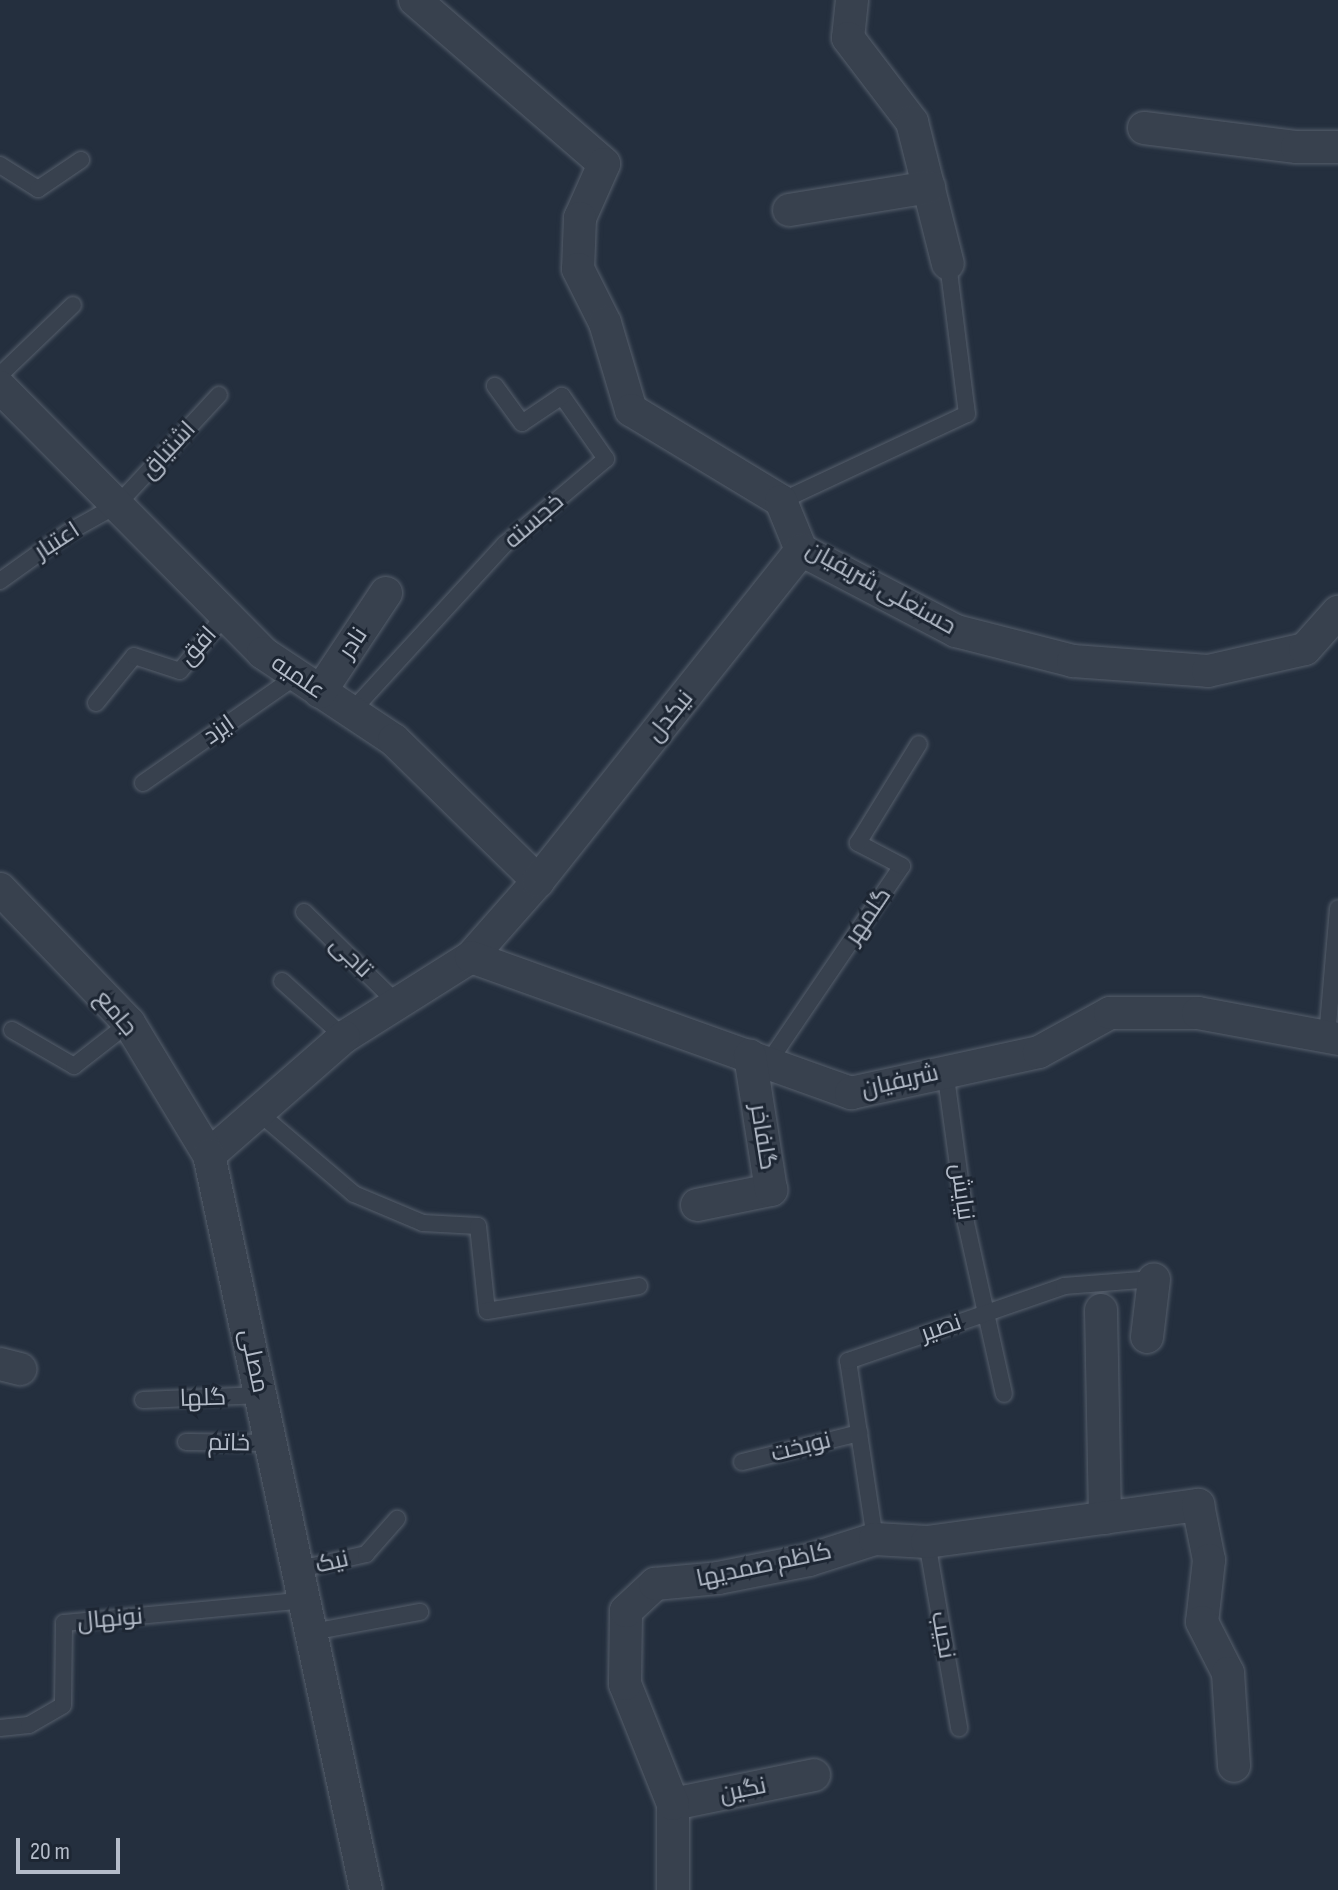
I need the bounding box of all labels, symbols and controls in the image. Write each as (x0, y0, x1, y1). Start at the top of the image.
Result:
street label: اشتیاق (134, 415, 202, 485)
street label: خجسته (498, 487, 570, 555)
street label: اعتبار (29, 516, 85, 566)
street label: حسنعلی شریفیان (801, 535, 961, 641)
street label: افق (173, 621, 223, 671)
street label: نادر (332, 622, 374, 664)
street label: علمیه (266, 649, 330, 705)
street label: نیکدل (641, 684, 699, 748)
street label: ایزد (198, 709, 240, 751)
street label: گلمهر (839, 882, 897, 950)
street label: تاجی (324, 930, 378, 984)
street label: جامع (89, 984, 143, 1042)
street label: شریفیان (859, 1058, 941, 1104)
street label: گلفاخر (744, 1102, 782, 1172)
street label: نیایش (944, 1162, 980, 1222)
street label: نصیر (917, 1308, 965, 1348)
street label: مصلی (233, 1326, 275, 1396)
street label: گلها (179, 1383, 227, 1413)
street label: نوبخت (768, 1426, 834, 1468)
street label: خاتم (207, 1428, 251, 1458)
street label: کاظم صمدیها (694, 1537, 834, 1593)
street label: نیک (313, 1544, 351, 1580)
street label: نونهال (76, 1602, 144, 1636)
street label: نجیب (925, 1609, 961, 1661)
street label: نگین (717, 1771, 769, 1809)
scale bar (20, 1822, 124, 1872)
text: 20 m (30, 1837, 70, 1866)

